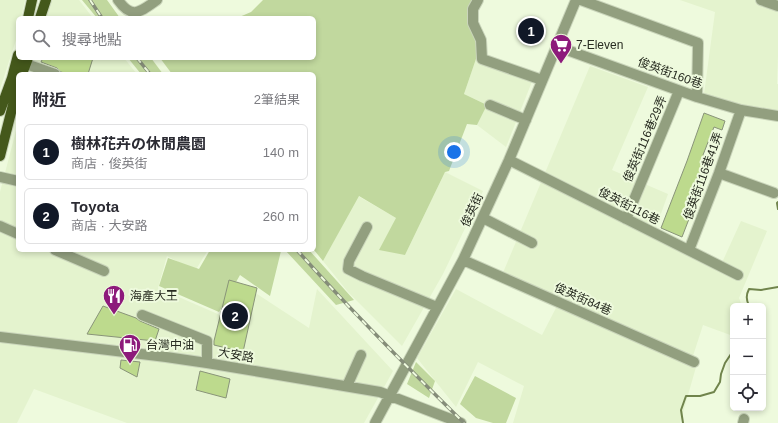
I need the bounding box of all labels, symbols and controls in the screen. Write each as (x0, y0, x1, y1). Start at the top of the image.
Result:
search box (16, 16, 316, 60)
pin: 1 (518, 16, 544, 46)
icon: search (30, 27, 52, 49)
text: 搜尋地點 (62, 31, 122, 48)
supermarket icon: 7-Eleven (548, 32, 574, 65)
place label: 7-Eleven (576, 38, 623, 52)
street label: 俊英街160巷 (636, 55, 704, 91)
text: 附近 (32, 91, 66, 110)
text: 2筆結果 (254, 92, 300, 107)
street label: 俊英街116巷29弄 (620, 94, 670, 184)
street label: 俊英街116巷41弄 (681, 130, 725, 222)
text: 樹林花卉の休閒農園 (71, 135, 206, 152)
your location (444, 142, 464, 162)
text: 1 (42, 145, 50, 160)
text: 140 m (263, 145, 299, 160)
text: 商店 · 俊英街 (71, 156, 148, 171)
street label: 俊英街116巷 (596, 185, 662, 227)
street label: 俊英街 (458, 191, 486, 229)
text: Toyota (71, 198, 119, 215)
text: 2 (42, 209, 50, 224)
text: 260 m (263, 209, 299, 224)
text: 商店 · 大安路 (71, 218, 148, 233)
street label: 俊英街84巷 (552, 280, 614, 318)
restaurant icon: 海產大王 (101, 283, 127, 316)
place label: 海產大王 (130, 289, 178, 303)
pin: 2 (222, 301, 248, 331)
map controls (730, 303, 766, 411)
button: + (730, 303, 766, 339)
fuel station icon: 台灣中油 (117, 332, 143, 365)
place label: 台灣中油 (146, 338, 194, 352)
button: − (730, 339, 766, 375)
street label: 大安路 (217, 345, 255, 365)
button: locate (730, 375, 766, 411)

